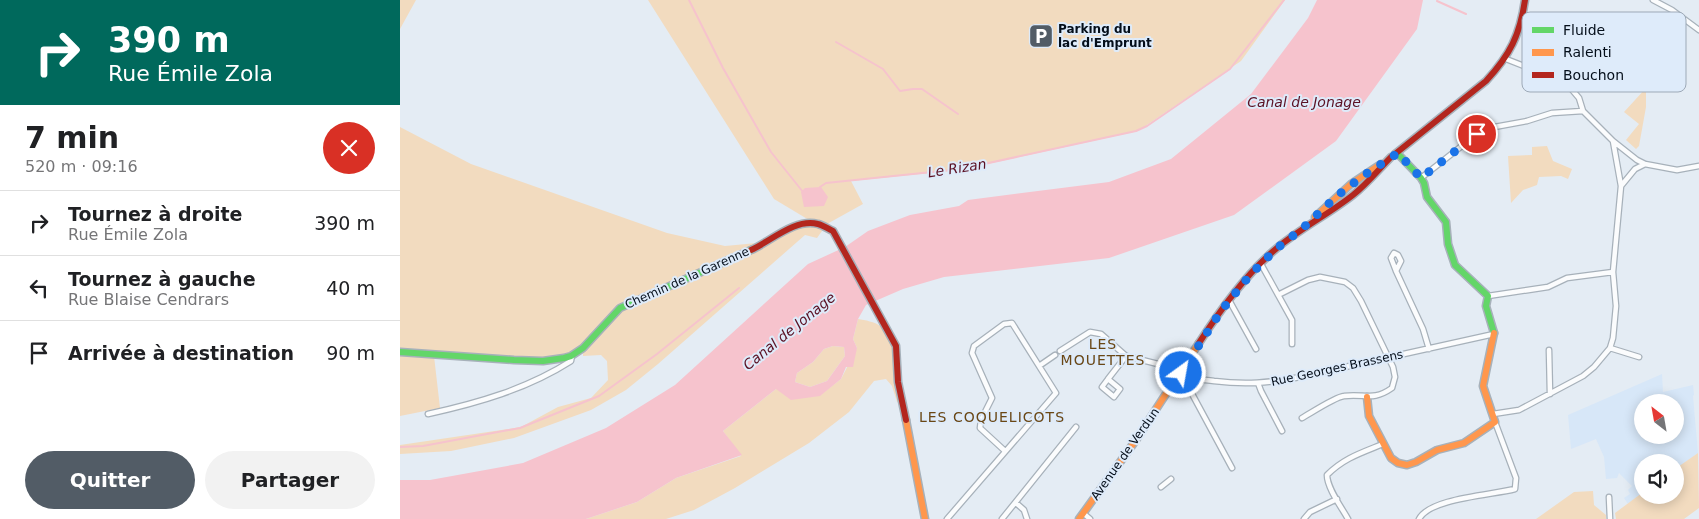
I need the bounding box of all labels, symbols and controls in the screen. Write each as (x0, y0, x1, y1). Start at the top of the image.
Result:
legend (1522, 12, 1686, 92)
icon: right (25, 20, 90, 85)
text: 390 m (108, 20, 230, 60)
place label: Parking du lac d'Emprunt (1058, 22, 1152, 50)
text: Fluide (1563, 22, 1605, 38)
parking icon: Parking du lac d'Emprunt (1028, 23, 1054, 49)
text: Ralenti (1563, 44, 1612, 60)
text: Rue Émile Zola (108, 61, 273, 86)
text: Bouchon (1563, 67, 1624, 83)
water label: Canal de Jonage (1247, 94, 1361, 110)
pin (1456, 113, 1498, 155)
text: 7 min (25, 120, 119, 155)
icon: arrive (1463, 120, 1491, 148)
button: close (323, 122, 375, 174)
water label: Le Rizan (926, 155, 988, 181)
text: 520 m · 09:16 (25, 157, 138, 176)
text: Tournez à droite (68, 203, 242, 225)
icon: right (25, 209, 53, 237)
text: 390 m (314, 212, 375, 234)
text: Rue Émile Zola (68, 225, 188, 244)
street label: Chemin de la Garenne (623, 244, 751, 312)
text: Tournez à gauche (68, 268, 256, 290)
icon: left (25, 274, 53, 302)
text: 40 m (326, 277, 375, 299)
water label: Canal de Jonage (740, 289, 838, 373)
text: Rue Blaise Cendrars (68, 290, 229, 309)
district label: LES MOUETTES (1061, 336, 1145, 368)
icon: arrive (25, 339, 53, 367)
text: Arrivée à destination (68, 342, 294, 364)
text: 90 m (326, 342, 375, 364)
position arrow (1154, 346, 1206, 398)
street label: Rue Georges Brassens (1270, 347, 1404, 389)
north arrow (1634, 394, 1684, 444)
map controls (1634, 394, 1684, 504)
street label: Avenue de Verdun (1088, 405, 1162, 503)
district label: LES COQUELICOTS (919, 409, 1065, 425)
button: Quitter (25, 451, 195, 509)
button: Partager (205, 451, 375, 509)
button: sound (1634, 454, 1684, 504)

